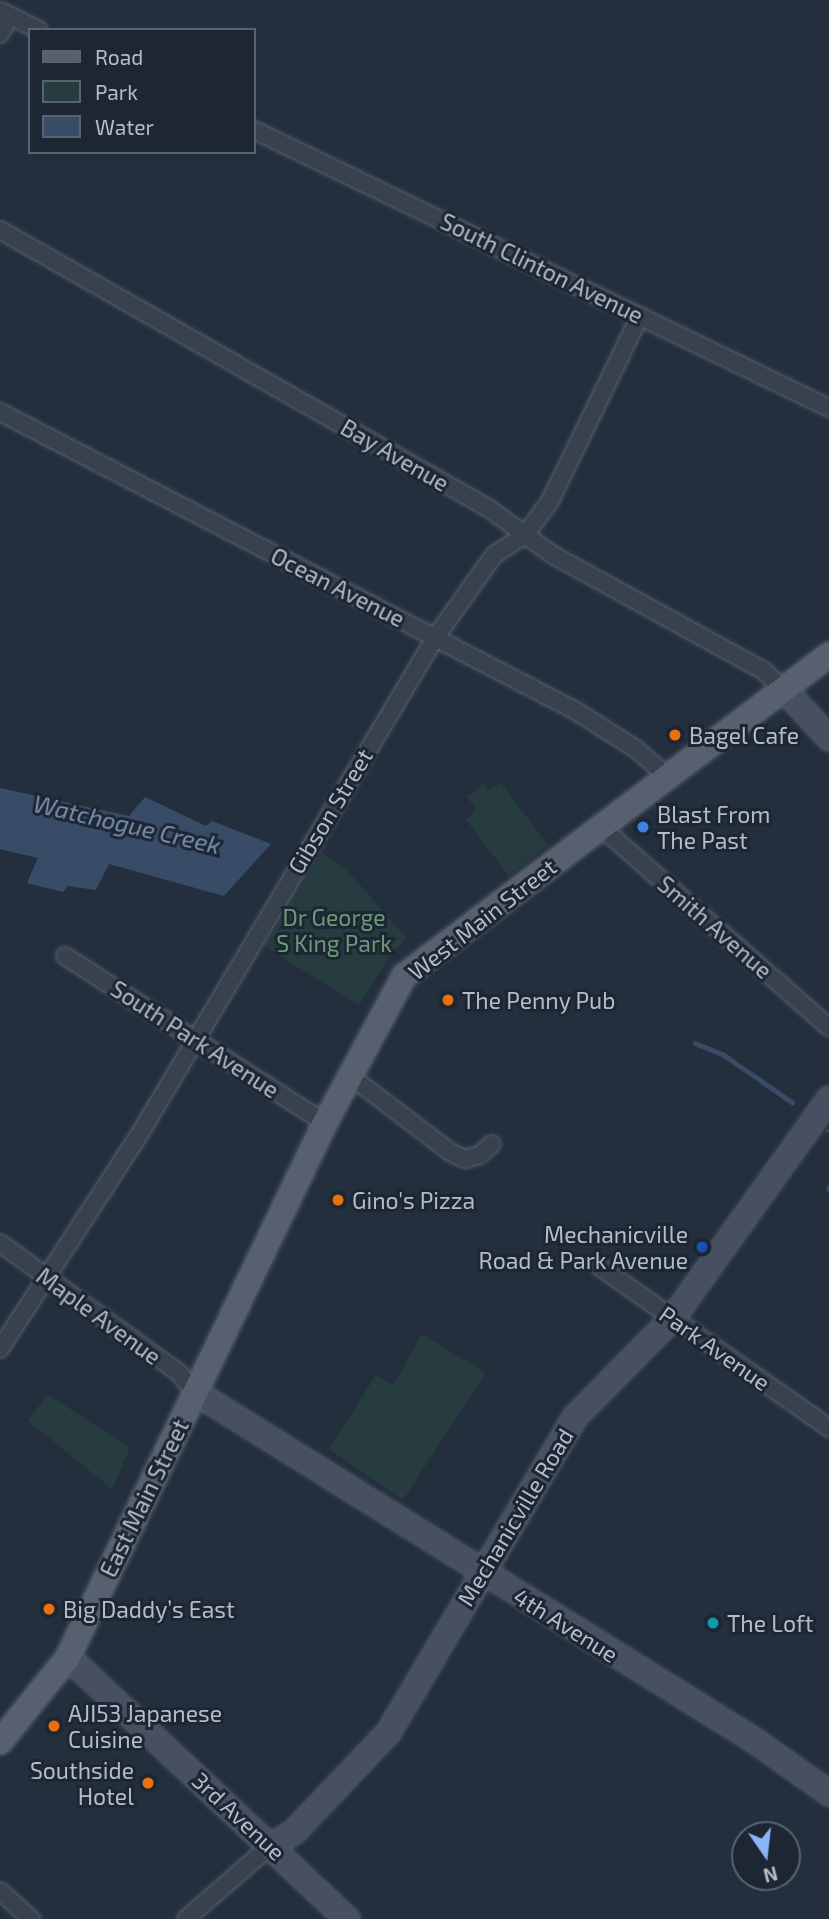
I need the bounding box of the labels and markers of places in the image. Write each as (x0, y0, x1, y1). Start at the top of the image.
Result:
place label: Bagel Cafe (689, 721, 800, 749)
marker: Bagel Cafe (667, 727, 683, 743)
place label: Blast From The Past (657, 800, 770, 854)
marker: Blast From The Past (635, 819, 651, 835)
place label: The Penny Pub (462, 986, 616, 1014)
marker: The Penny Pub (440, 992, 456, 1008)
place label: Gino's Pizza (352, 1186, 475, 1214)
marker: Gino's Pizza (330, 1192, 346, 1208)
place label: Mechanicville Road & Park Avenue (478, 1220, 688, 1274)
marker: Mechanicville Road & Park Avenue (694, 1239, 710, 1255)
place label: Big Daddy’s East (63, 1595, 235, 1623)
marker: Big Daddy’s East (41, 1601, 57, 1617)
place label: The Loft (727, 1609, 814, 1637)
marker: The Loft (705, 1615, 721, 1631)
place label: AJI53 Japanese Cuisine (68, 1699, 223, 1753)
marker: AJI53 Japanese Cuisine (46, 1718, 62, 1734)
place label: Southside Hotel (30, 1756, 134, 1810)
marker: Southside Hotel (140, 1775, 156, 1791)

